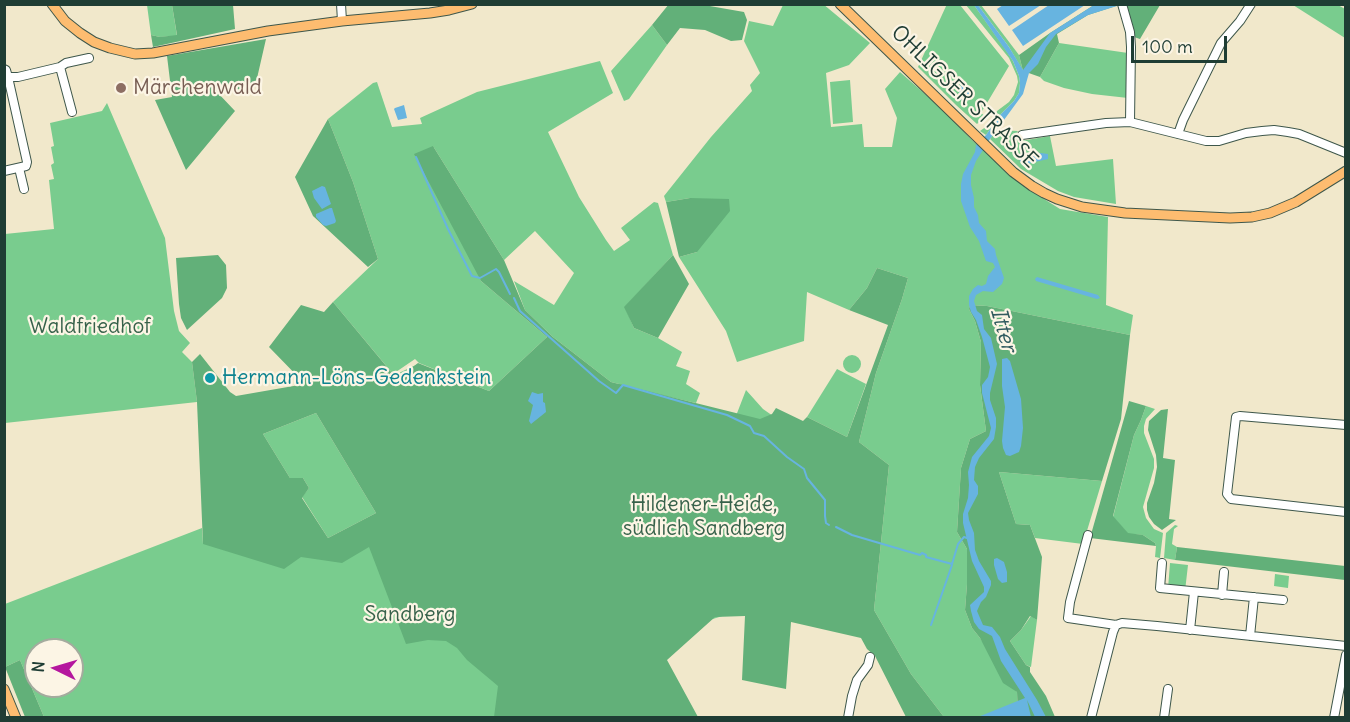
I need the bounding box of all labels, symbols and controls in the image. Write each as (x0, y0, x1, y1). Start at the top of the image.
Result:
street label: OHLIGSER STRASSE (885, 20, 1043, 174)
scale bar (1134, 24, 1230, 62)
text: 100 m (1142, 35, 1193, 58)
place label: Märchenwald (133, 75, 262, 101)
marker: Märchenwald (114, 81, 128, 95)
water label: Itter (984, 305, 1022, 355)
park label: Waldfriedhof (29, 314, 151, 340)
place label: Hermann-Löns-Gedenkstein (222, 365, 491, 391)
marker: Hermann-Löns-Gedenkstein (203, 371, 217, 385)
park label: Hildener-Heide, südlich Sandberg (623, 492, 785, 542)
park label: Sandberg (364, 602, 456, 628)
north arrow (24, 638, 84, 698)
text: N (28, 660, 49, 673)

